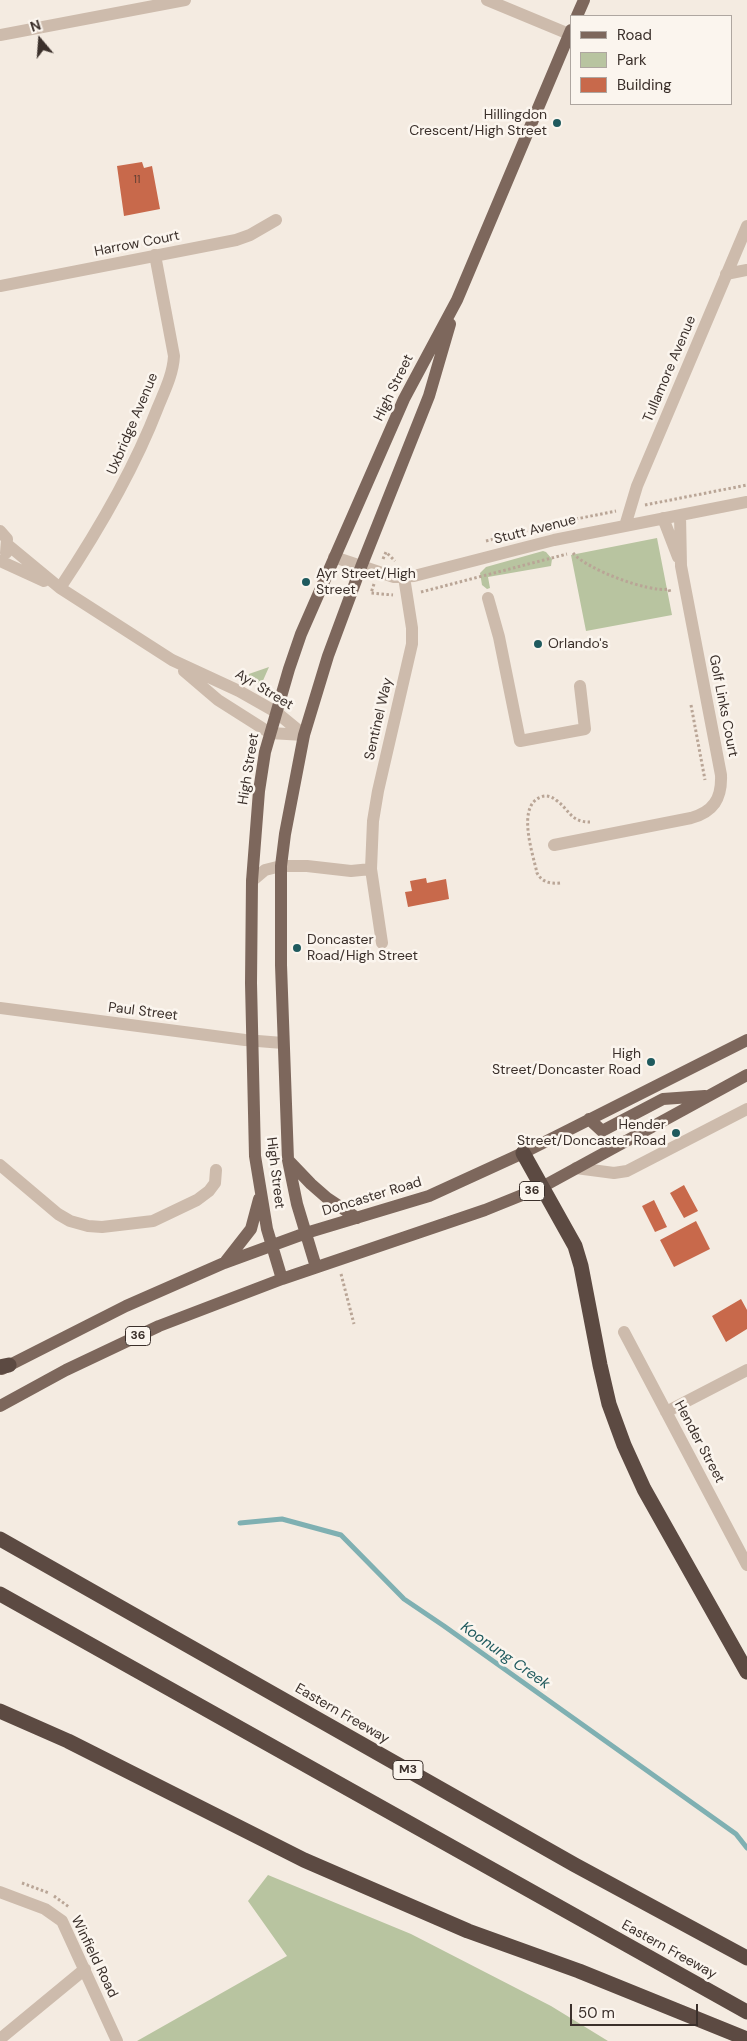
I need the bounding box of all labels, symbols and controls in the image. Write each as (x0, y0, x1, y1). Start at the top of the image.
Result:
north arrow (15, 15, 65, 65)
legend (570, 15, 732, 105)
text: N (28, 16, 43, 36)
text: Road (617, 25, 652, 45)
text: Park (617, 50, 647, 70)
text: Building (617, 75, 672, 95)
place label: Hillingdon Crescent/High Street (409, 107, 547, 140)
marker: Hillingdon Crescent/High Street (551, 117, 563, 129)
house number: 11 (134, 173, 140, 187)
street label: Harrow Court (93, 227, 181, 261)
street label: Tullamore Avenue (640, 313, 700, 425)
street label: High Street (371, 352, 417, 424)
street label: Uxbridge Avenue (104, 371, 162, 477)
street label: Stutt Avenue (492, 512, 578, 548)
place label: Ayr Street/High Street (316, 566, 416, 598)
marker: Ayr Street/High Street (300, 576, 312, 588)
place label: Orlando's (548, 636, 609, 652)
marker: Orlando's (532, 638, 544, 650)
street label: Golf Links Court (705, 653, 741, 759)
street label: Ayr Street (232, 666, 296, 714)
street label: Sentinel Way (361, 676, 397, 762)
street label: High Street (235, 732, 263, 806)
place label: Doncaster Road/High Street (307, 932, 418, 964)
marker: Doncaster Road/High Street (291, 942, 303, 954)
street label: Paul Street (107, 999, 179, 1025)
place label: High Street/Doncaster Road (492, 1046, 641, 1078)
marker: High Street/Doncaster Road (645, 1056, 657, 1068)
place label: Hender Street/Doncaster Road (517, 1117, 666, 1150)
marker: Hender Street/Doncaster Road (670, 1127, 682, 1139)
street label: High Street (262, 1136, 288, 1210)
street label: Doncaster Road (320, 1174, 424, 1220)
road number: 36 (520, 1182, 544, 1200)
road number: 36 (126, 1326, 150, 1345)
street label: Hender Street (670, 1398, 728, 1486)
water label: Koonung Creek (457, 1618, 553, 1694)
street label: Eastern Freeway (292, 1680, 392, 1748)
road number: M3 (393, 1760, 423, 1780)
street label: Winfield Road (67, 1913, 121, 2001)
street label: Eastern Freeway (619, 1917, 719, 1983)
scale bar (572, 1994, 700, 2026)
text: 50 m (578, 2003, 615, 2023)

